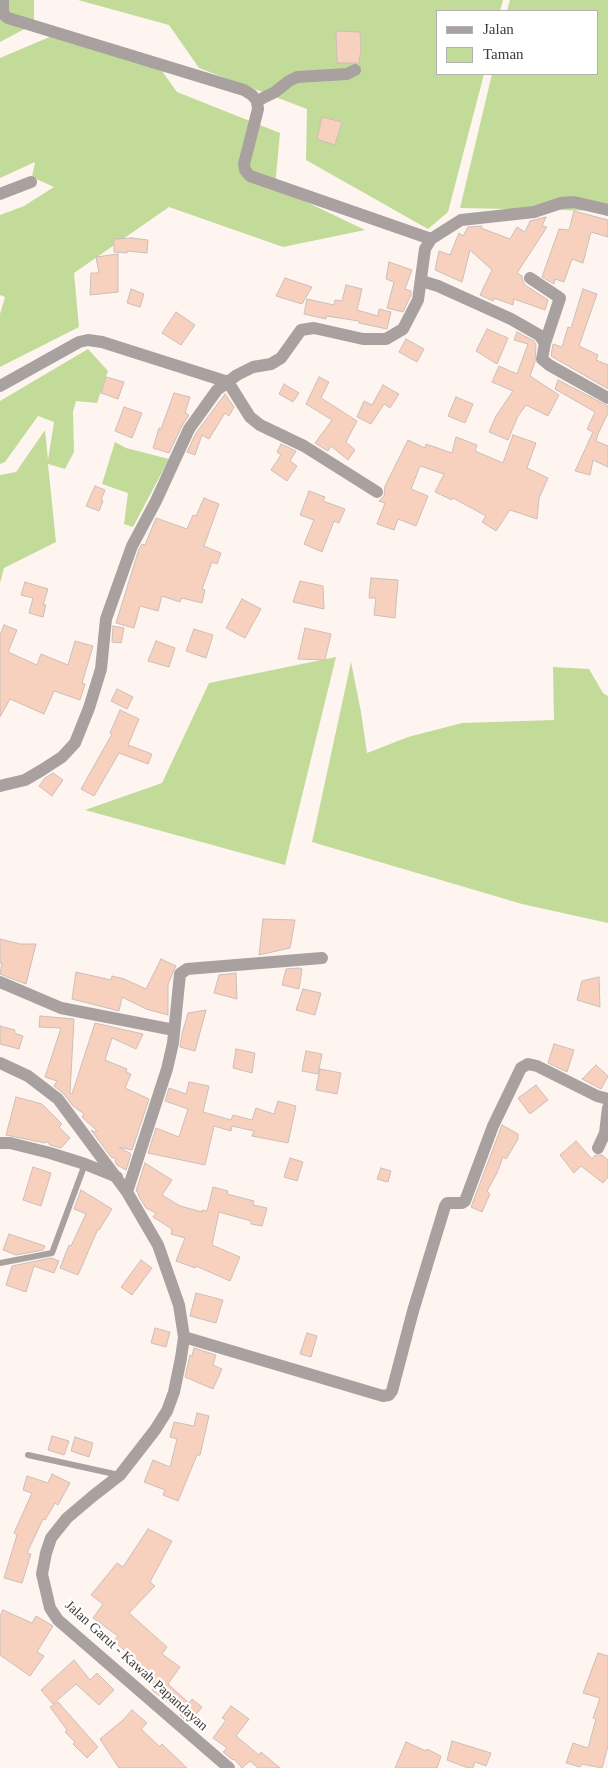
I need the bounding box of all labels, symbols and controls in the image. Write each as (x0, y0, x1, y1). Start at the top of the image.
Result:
legend (436, 10, 598, 75)
text: Jalan (483, 21, 514, 37)
text: Taman (483, 46, 524, 62)
street label: Jalan Garut - Kawah Papandayan (61, 1597, 211, 1735)

